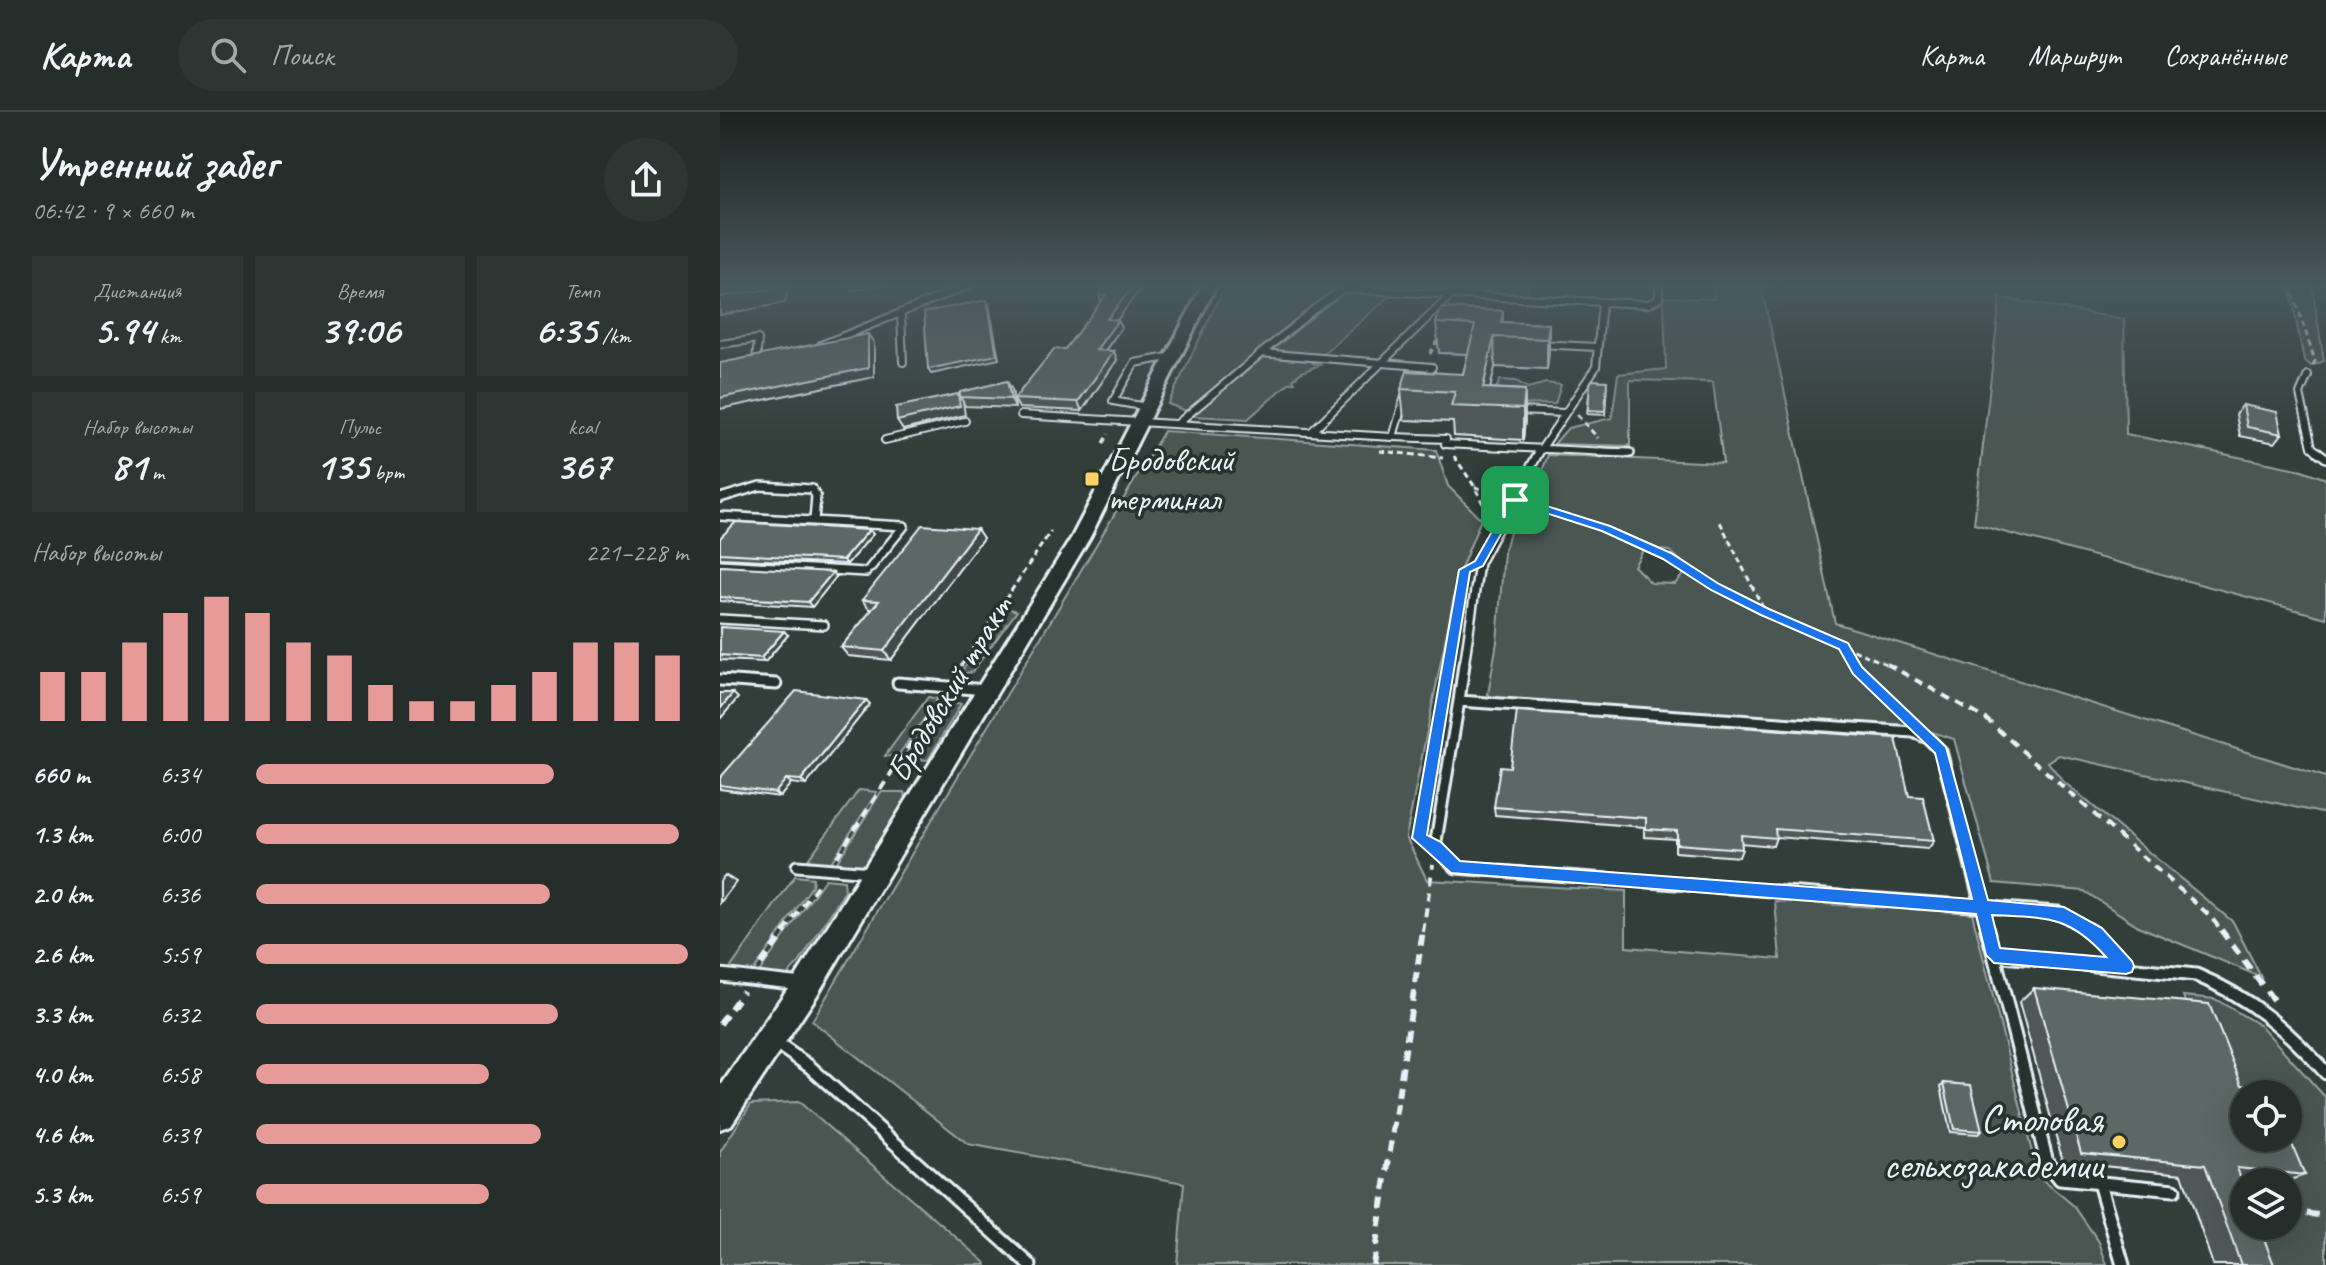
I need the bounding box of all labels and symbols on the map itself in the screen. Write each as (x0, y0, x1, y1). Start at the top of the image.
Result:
place label: Бродовский терминал (1108, 438, 1236, 520)
pin (1481, 466, 1549, 534)
marker: Бродовский терминал (1083, 470, 1101, 488)
street label: Бродовский тракт (877, 586, 1023, 790)
place label: Столовая сельхозакадемии (1884, 1094, 2105, 1190)
marker: Столовая сельхозакадемии (2110, 1133, 2128, 1151)

